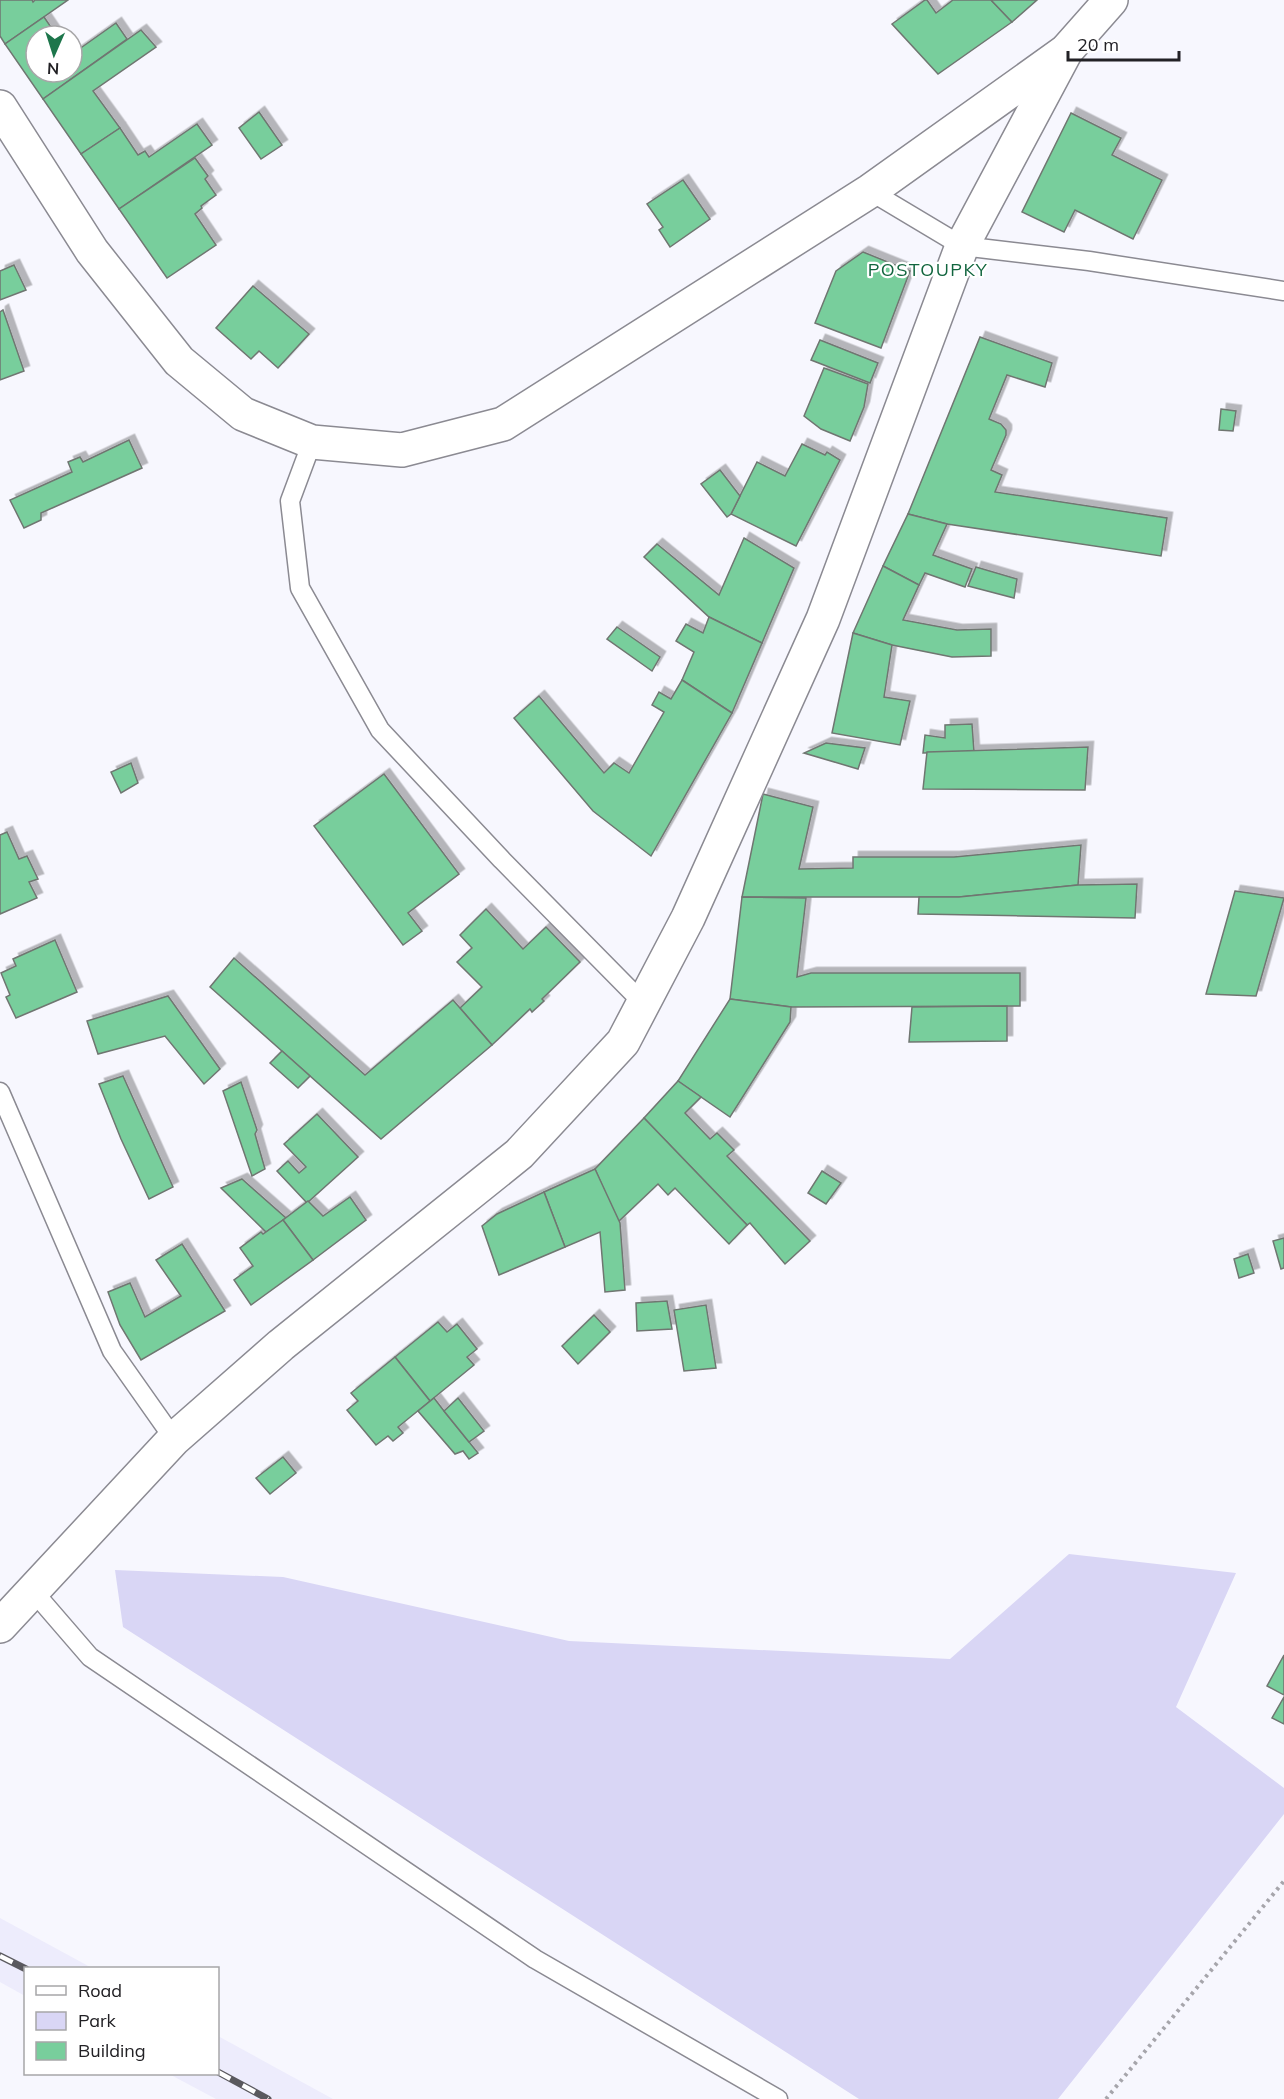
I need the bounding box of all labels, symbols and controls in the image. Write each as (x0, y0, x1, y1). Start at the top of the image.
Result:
north arrow (24, 24, 84, 84)
scale bar (1068, 24, 1179, 62)
text: 20 m (1077, 33, 1119, 56)
text: N (47, 59, 60, 79)
district label: POSTOUPKY (868, 258, 988, 281)
legend (24, 1967, 219, 2075)
text: Road (78, 1979, 122, 2002)
text: Park (78, 2009, 117, 2032)
text: Building (78, 2039, 146, 2062)

